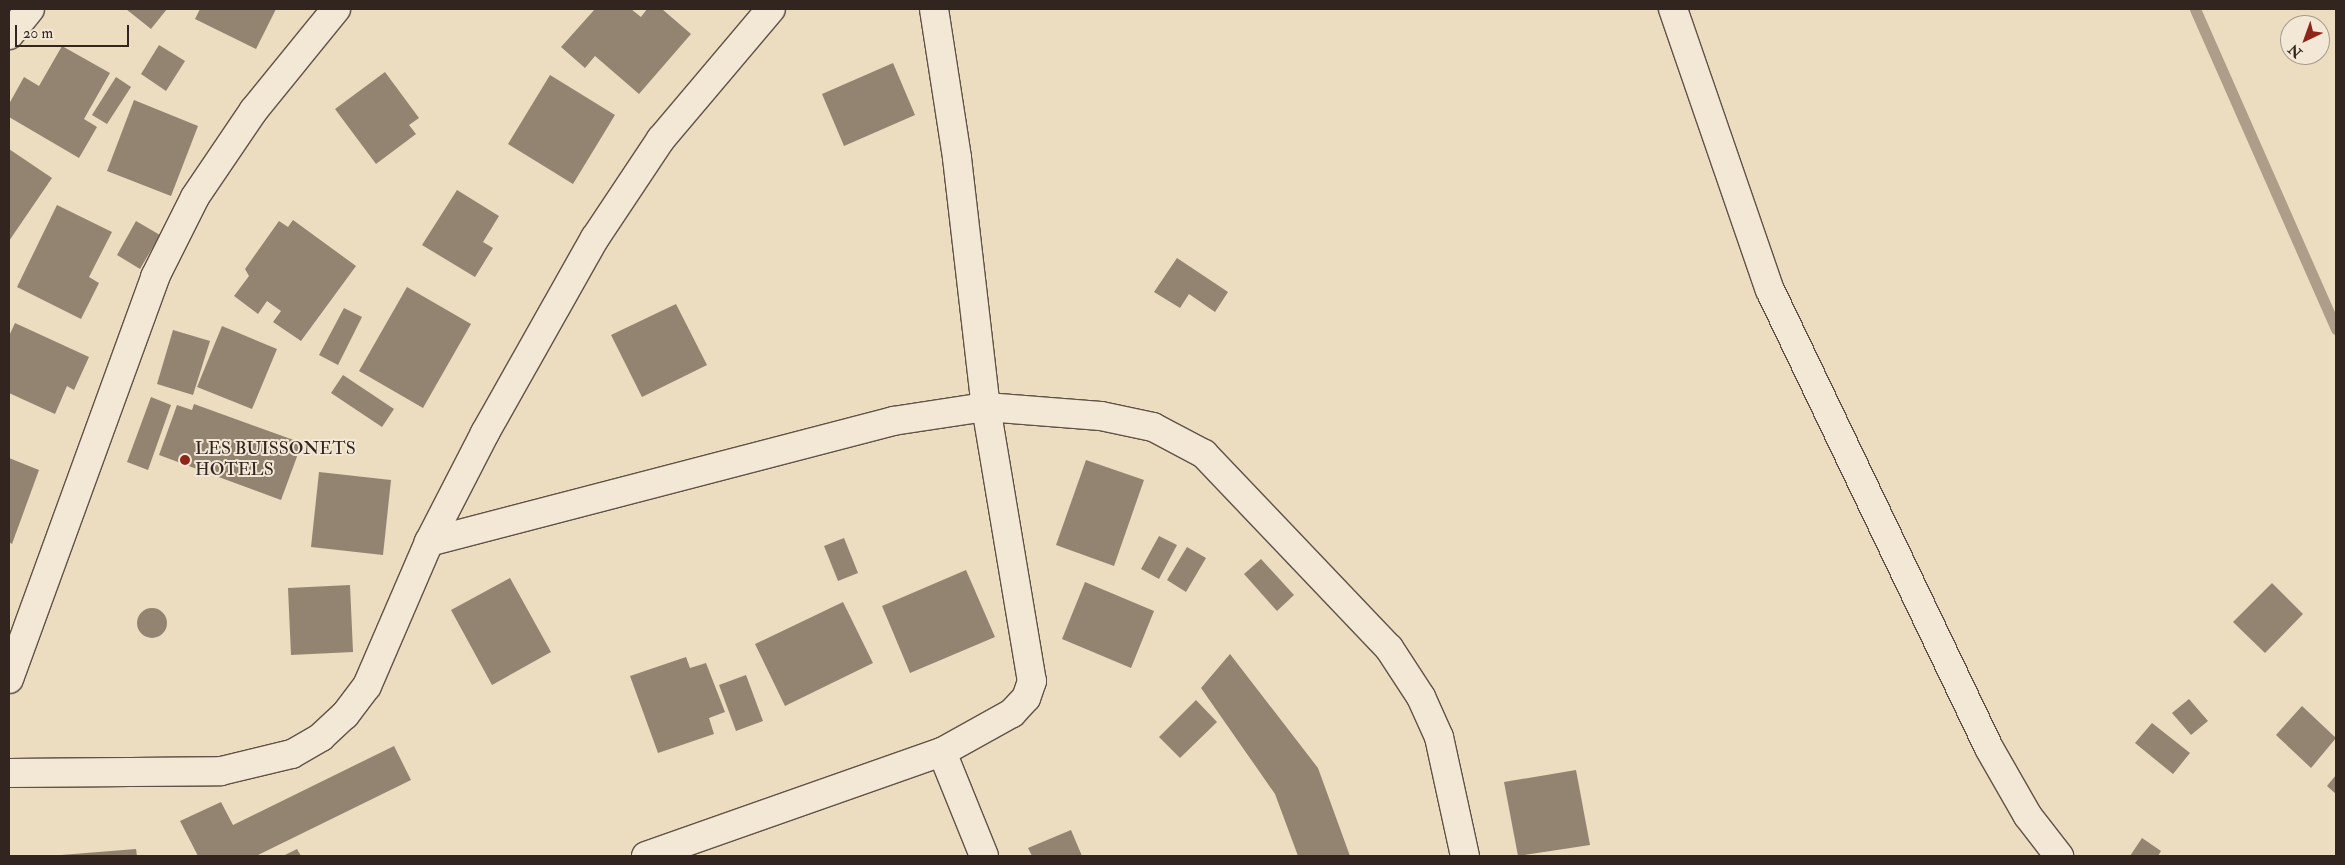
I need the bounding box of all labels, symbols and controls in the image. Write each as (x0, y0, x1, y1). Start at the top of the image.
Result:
scale bar (18, 15, 131, 47)
north arrow (2280, 15, 2330, 65)
text: 20 m (23, 24, 53, 43)
text: N (2285, 40, 2306, 61)
place label: LES BUISSONETS HOTELS (195, 439, 356, 482)
marker: LES BUISSONETS HOTELS (179, 454, 191, 466)

